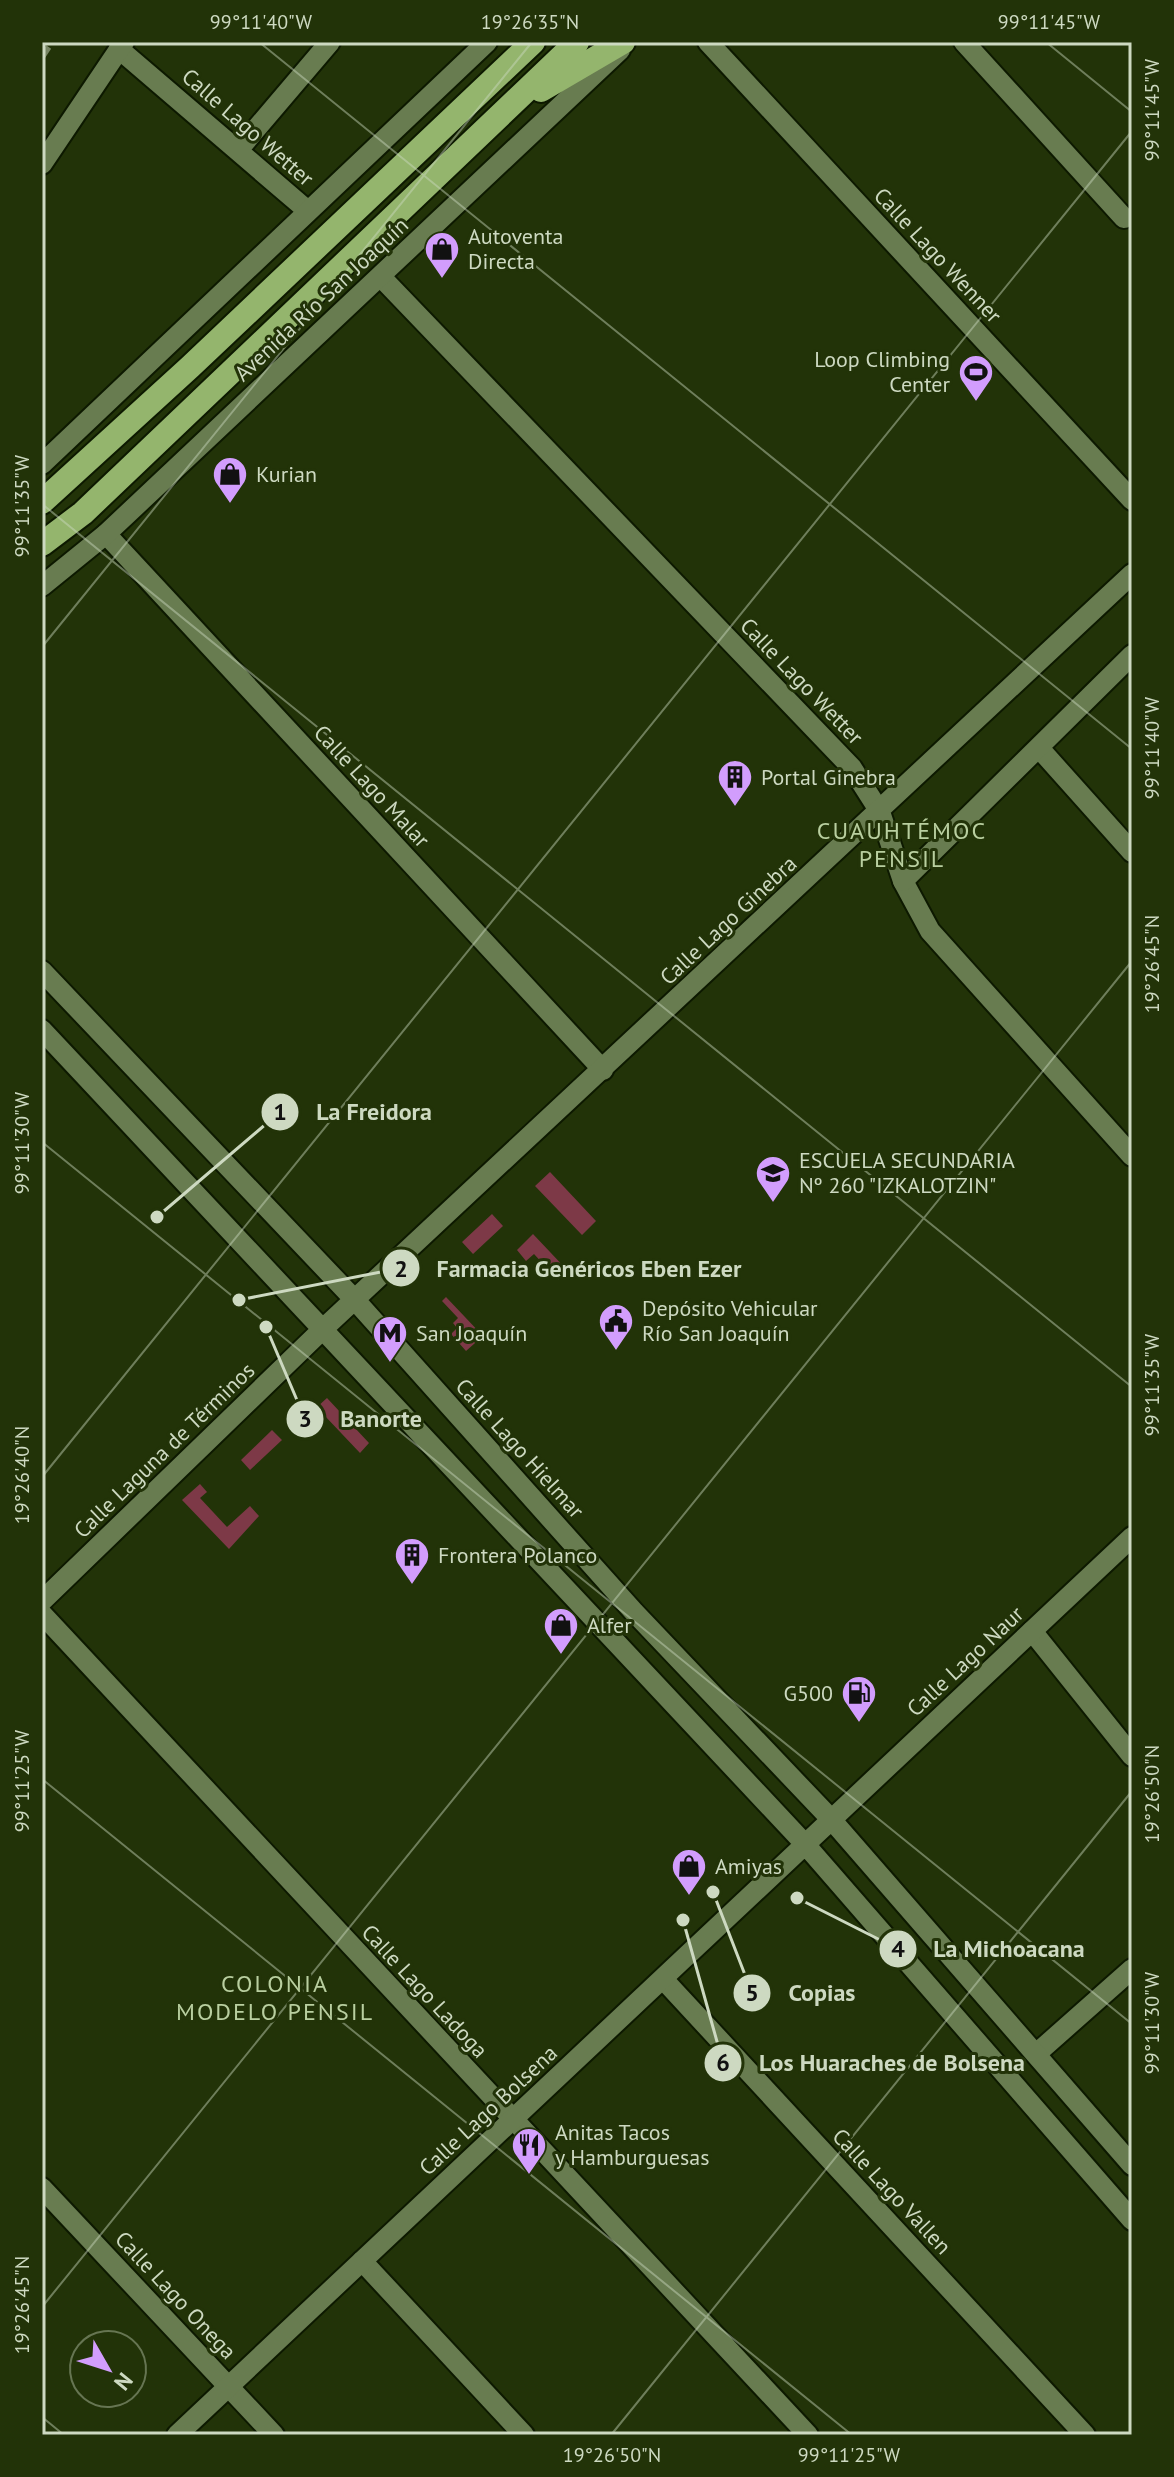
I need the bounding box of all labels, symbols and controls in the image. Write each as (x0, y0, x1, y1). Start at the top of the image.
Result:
text: 99°11'40"W (210, 9, 313, 35)
text: 19°26'35"N (481, 9, 579, 35)
text: 99°11'45"W (998, 9, 1101, 35)
text: 99°11'45"W (1139, 58, 1165, 161)
street label: Calle Lago Wetter (176, 62, 320, 192)
street label: Calle Lago Wenner (868, 181, 1008, 329)
street label: Avenida Río San Joaquín (228, 211, 414, 387)
place label: Autoventa Directa (468, 222, 563, 275)
shop icon: Autoventa Directa (423, 230, 461, 280)
place label: Loop Climbing Center (814, 345, 951, 398)
sports icon: Loop Climbing Center (957, 353, 995, 403)
text: 99°11'35"W (9, 454, 35, 557)
shop icon: Kurian (211, 455, 249, 505)
place label: Kurian (256, 460, 317, 488)
street label: Calle Lago Wetter (734, 612, 870, 751)
text: 99°11'40"W (1139, 696, 1165, 799)
street label: Calle Lago Malar (308, 719, 436, 854)
building icon: Portal Ginebra (716, 758, 754, 808)
place label: Portal Ginebra (761, 763, 896, 791)
district label: CUAUHTÉMOC PENSIL (817, 815, 987, 874)
street label: Calle Lago Ginebra (654, 849, 802, 991)
text: 19°26'45"N (1139, 915, 1165, 1013)
callout: La Freidora (260, 1088, 448, 1136)
text: 99°11'30"W (9, 1091, 35, 1194)
text: 1 (273, 1096, 287, 1127)
text: La Freidora (316, 1096, 432, 1127)
place label: ESCUELA SECUNDARIA Nº 260 "IZKALOTZIN" (799, 1146, 1015, 1199)
school or university icon: ESCUELA SECUNDARIA Nº 260 "IZKALOTZIN" (754, 1154, 792, 1204)
callout: Farmacia Genéricos Eben Ezer (381, 1244, 758, 1292)
text: 2 (394, 1253, 408, 1284)
text: Farmacia Genéricos Eben Ezer (437, 1253, 742, 1284)
place label: Depósito Vehicular Río San Joaquín (642, 1294, 818, 1347)
public building icon: Depósito Vehicular Río San Joaquín (597, 1302, 635, 1352)
metro station icon: San Joaquín (371, 1314, 409, 1364)
place label: San Joaquín (416, 1319, 527, 1347)
text: 99°11'35"W (1139, 1333, 1165, 1436)
street label: Calle Laguna de Términos (68, 1356, 260, 1544)
street label: Calle Lago Hielmar (450, 1372, 591, 1524)
callout: Banorte (285, 1395, 438, 1443)
text: 3 (298, 1403, 312, 1434)
text: Banorte (340, 1403, 422, 1434)
text: 19°26'40"N (9, 1426, 35, 1524)
building icon: Frontera Polanco (393, 1536, 431, 1586)
place label: Frontera Polanco (438, 1541, 597, 1569)
street label: Calle Lago Naur (901, 1599, 1030, 1722)
shop icon: Alfer (542, 1606, 580, 1656)
place label: Alfer (587, 1611, 632, 1639)
fuel station icon: G500 (840, 1674, 878, 1724)
place label: G500 (784, 1679, 833, 1707)
text: 99°11'25"W (9, 1729, 35, 1832)
text: 19°26'50"N (1139, 1745, 1165, 1843)
shop icon: Amiyas (670, 1847, 708, 1897)
place label: Amiyas (715, 1852, 782, 1880)
street label: Calle Lago Ladoga (356, 1918, 494, 2064)
callout: La Michoacana (878, 1925, 1101, 1973)
text: 4 (891, 1933, 905, 1964)
text: La Michoacana (933, 1933, 1085, 1964)
district label: COLONIA MODELO PENSIL (176, 1968, 374, 2027)
callout: Copias (732, 1969, 871, 2017)
text: 99°11'30"W (1139, 1971, 1165, 2074)
text: 5 (745, 1977, 759, 2008)
text: Copias (789, 1977, 855, 2008)
street label: Calle Lago Bolsena (413, 2039, 563, 2181)
callout: Los Huaraches de Bolsena (703, 2039, 1041, 2087)
text: 6 (716, 2047, 730, 2078)
text: Los Huaraches de Bolsena (759, 2047, 1025, 2078)
place label: Anitas Tacos y Hamburguesas (555, 2118, 709, 2171)
street label: Calle Lago Vallen (827, 2122, 957, 2260)
restaurant icon: Anitas Tacos y Hamburguesas (510, 2126, 548, 2176)
street label: Calle Lago Onega (109, 2225, 243, 2365)
text: 19°26'45"N (9, 2256, 35, 2354)
north arrow (68, 2329, 148, 2409)
text: N (108, 2367, 139, 2396)
text: 19°26'50"N (563, 2442, 661, 2468)
text: 99°11'25"W (798, 2442, 901, 2468)

